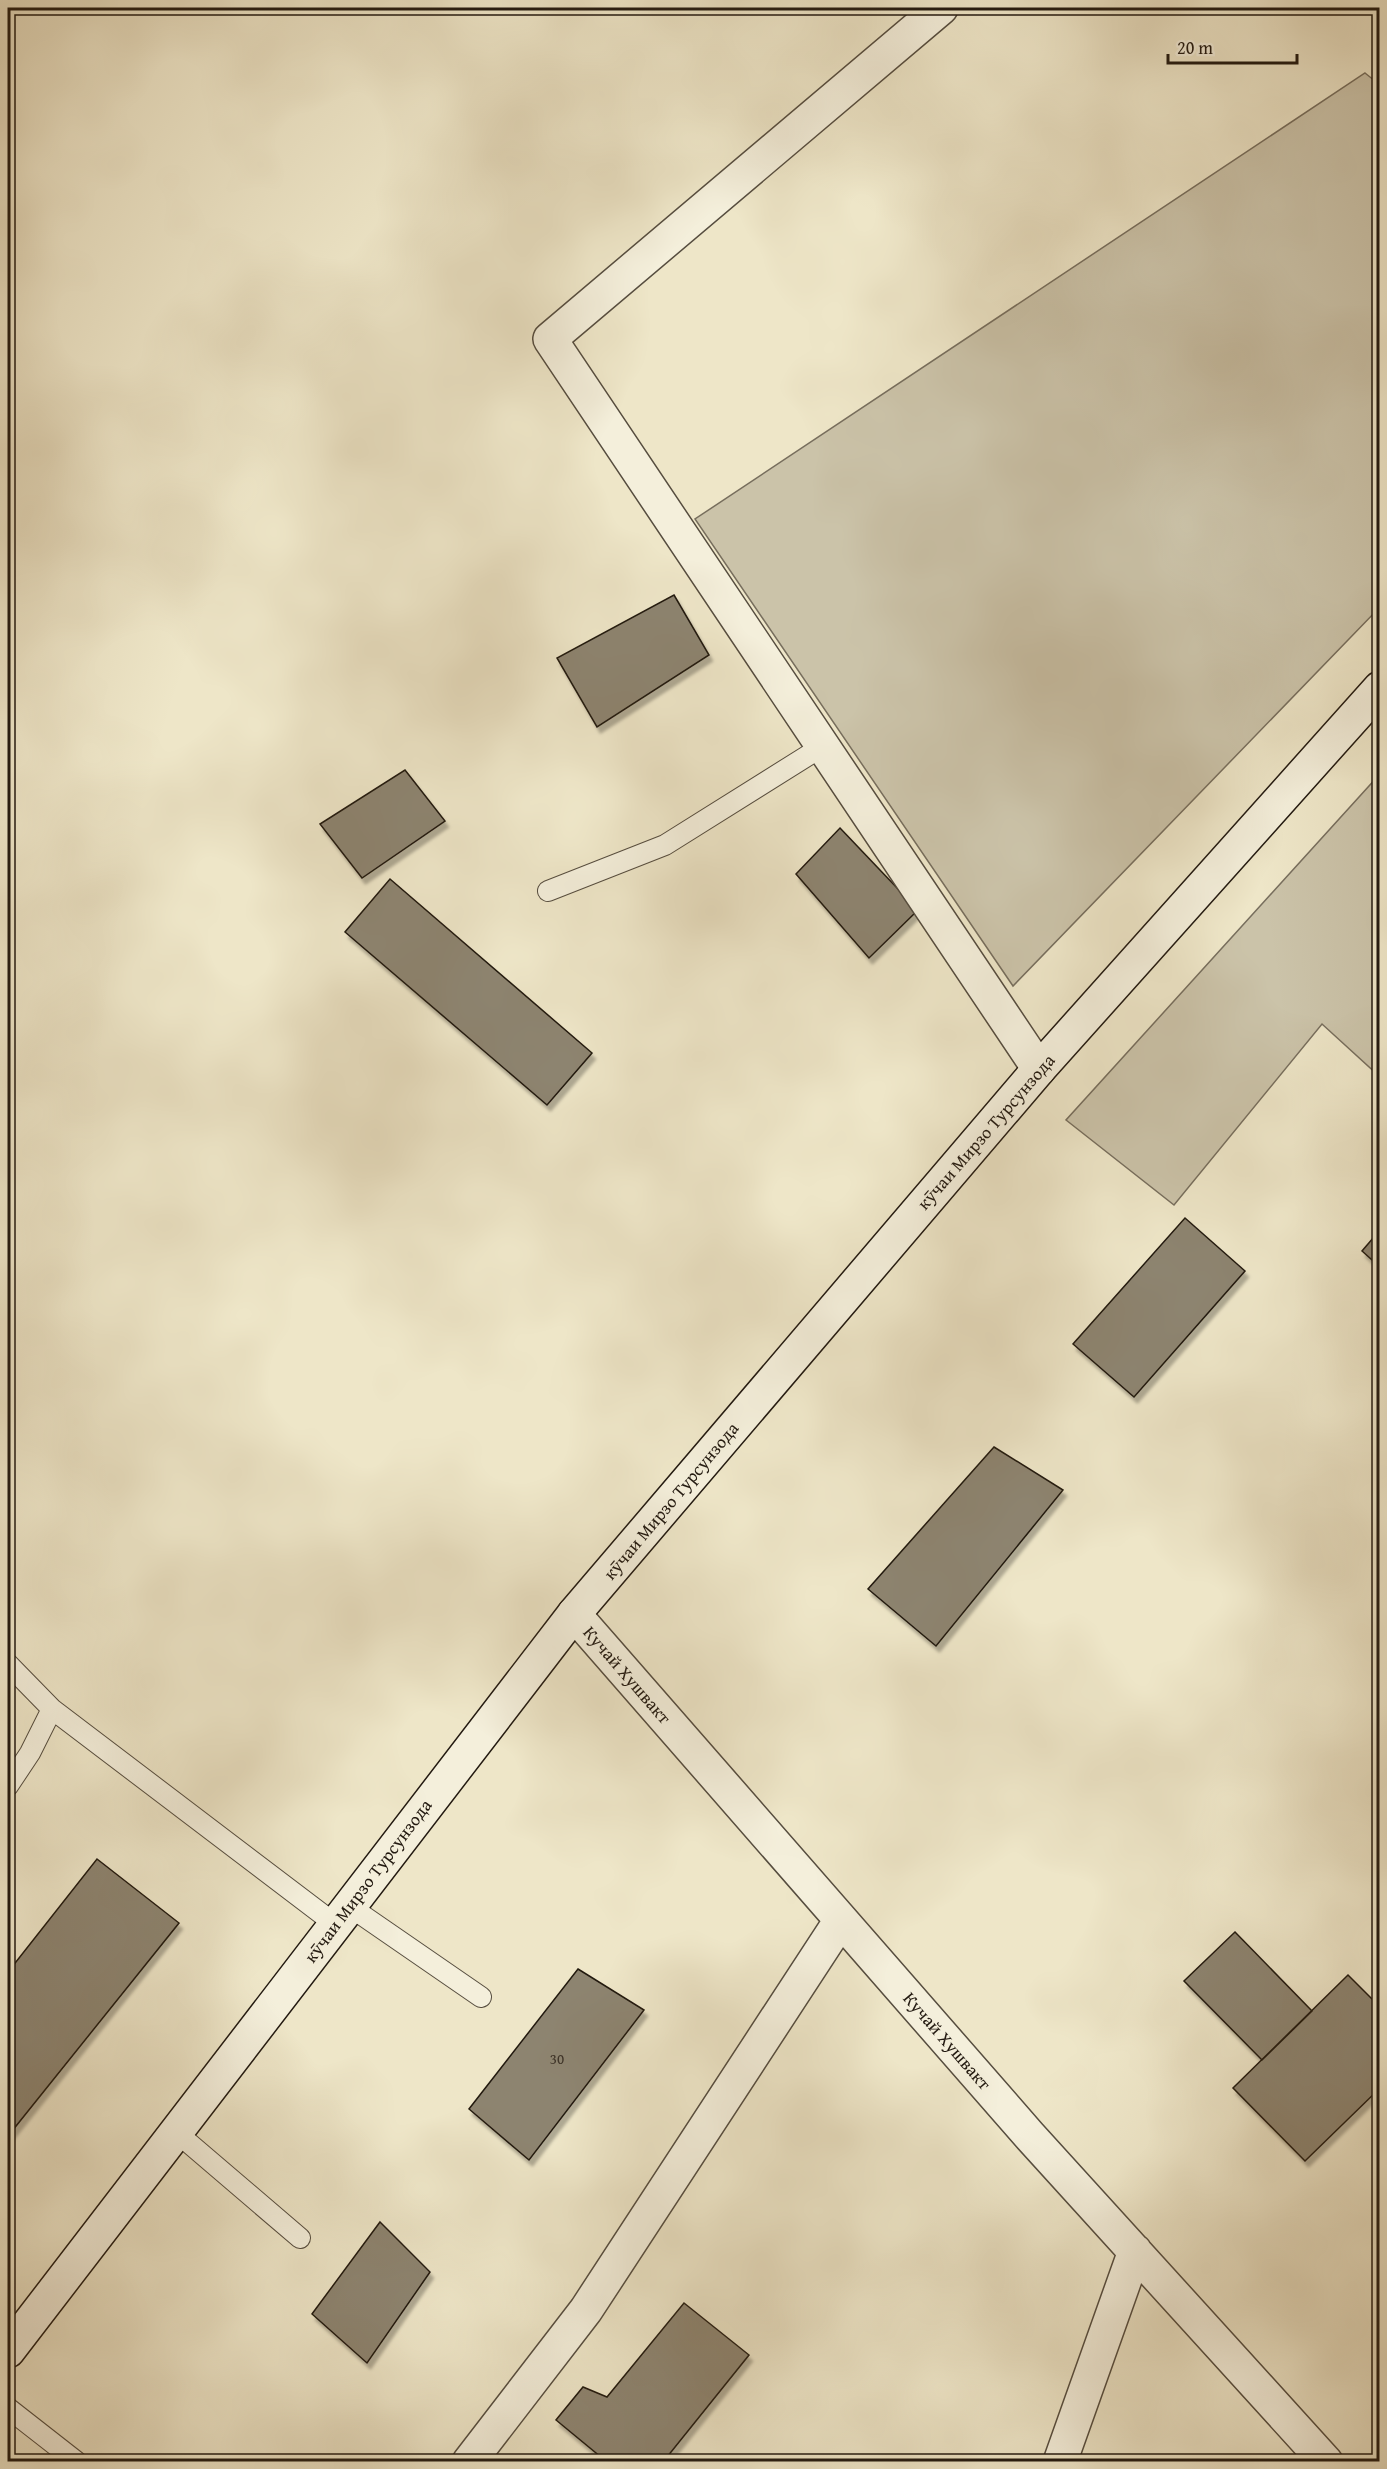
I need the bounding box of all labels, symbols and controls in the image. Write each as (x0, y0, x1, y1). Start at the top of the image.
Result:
scale bar (1168, 27, 1297, 65)
text: 20 m (1177, 34, 1213, 61)
street label: кӯчаи Мирзо Турсунзода (910, 1047, 1061, 1216)
street label: кӯчаи Мирзо Турсунзода (596, 1416, 745, 1586)
street label: Кучай Хушвакт (577, 1620, 678, 1730)
street label: кӯчаи Мирзо Турсунзода (297, 1793, 438, 1968)
street label: Кучай Хушвакт (897, 1986, 998, 2096)
house number: 30 (550, 2048, 564, 2069)

